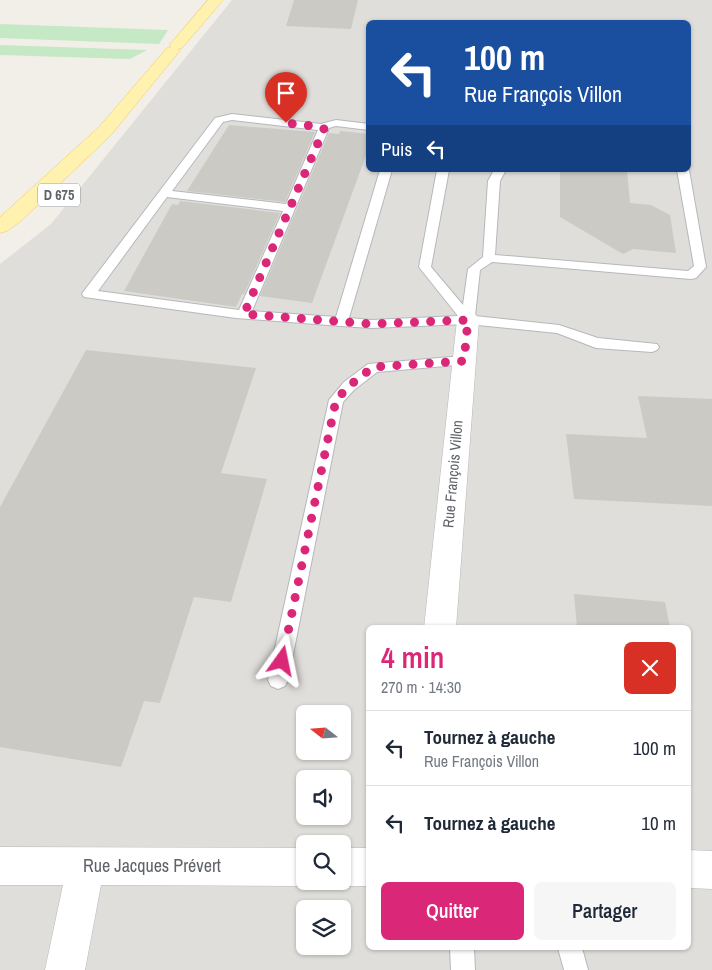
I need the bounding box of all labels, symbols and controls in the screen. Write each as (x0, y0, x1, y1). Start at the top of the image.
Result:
text: 100 m (464, 34, 545, 81)
icon: left (381, 40, 446, 105)
pin (265, 72, 307, 123)
icon: arrive (272, 79, 300, 107)
text: Rue François Villon (464, 79, 622, 109)
icon: left (422, 135, 450, 163)
text: Puis (381, 136, 412, 162)
road number: D 675 (38, 184, 80, 206)
street label: Rue François Villon (437, 419, 468, 529)
position arrow (255, 634, 307, 686)
text: 4 min (381, 637, 444, 677)
button: close (624, 642, 676, 694)
text: 270 m · 14:30 (381, 676, 461, 698)
north arrow (296, 705, 351, 760)
map controls (296, 705, 351, 955)
text: Tournez à gauche (424, 724, 555, 750)
icon: left (381, 734, 409, 762)
text: 100 m (633, 735, 676, 761)
text: Rue François Villon (424, 750, 539, 772)
button: sound (296, 770, 351, 825)
icon: left (381, 809, 409, 837)
text: Tournez à gauche (424, 810, 555, 836)
text: 10 m (641, 810, 676, 836)
button: search (296, 835, 351, 890)
street label: Rue Jacques Prévert (83, 853, 221, 878)
button: Quitter (381, 882, 524, 940)
button: Partager (534, 882, 676, 940)
button: layers (296, 900, 351, 955)

